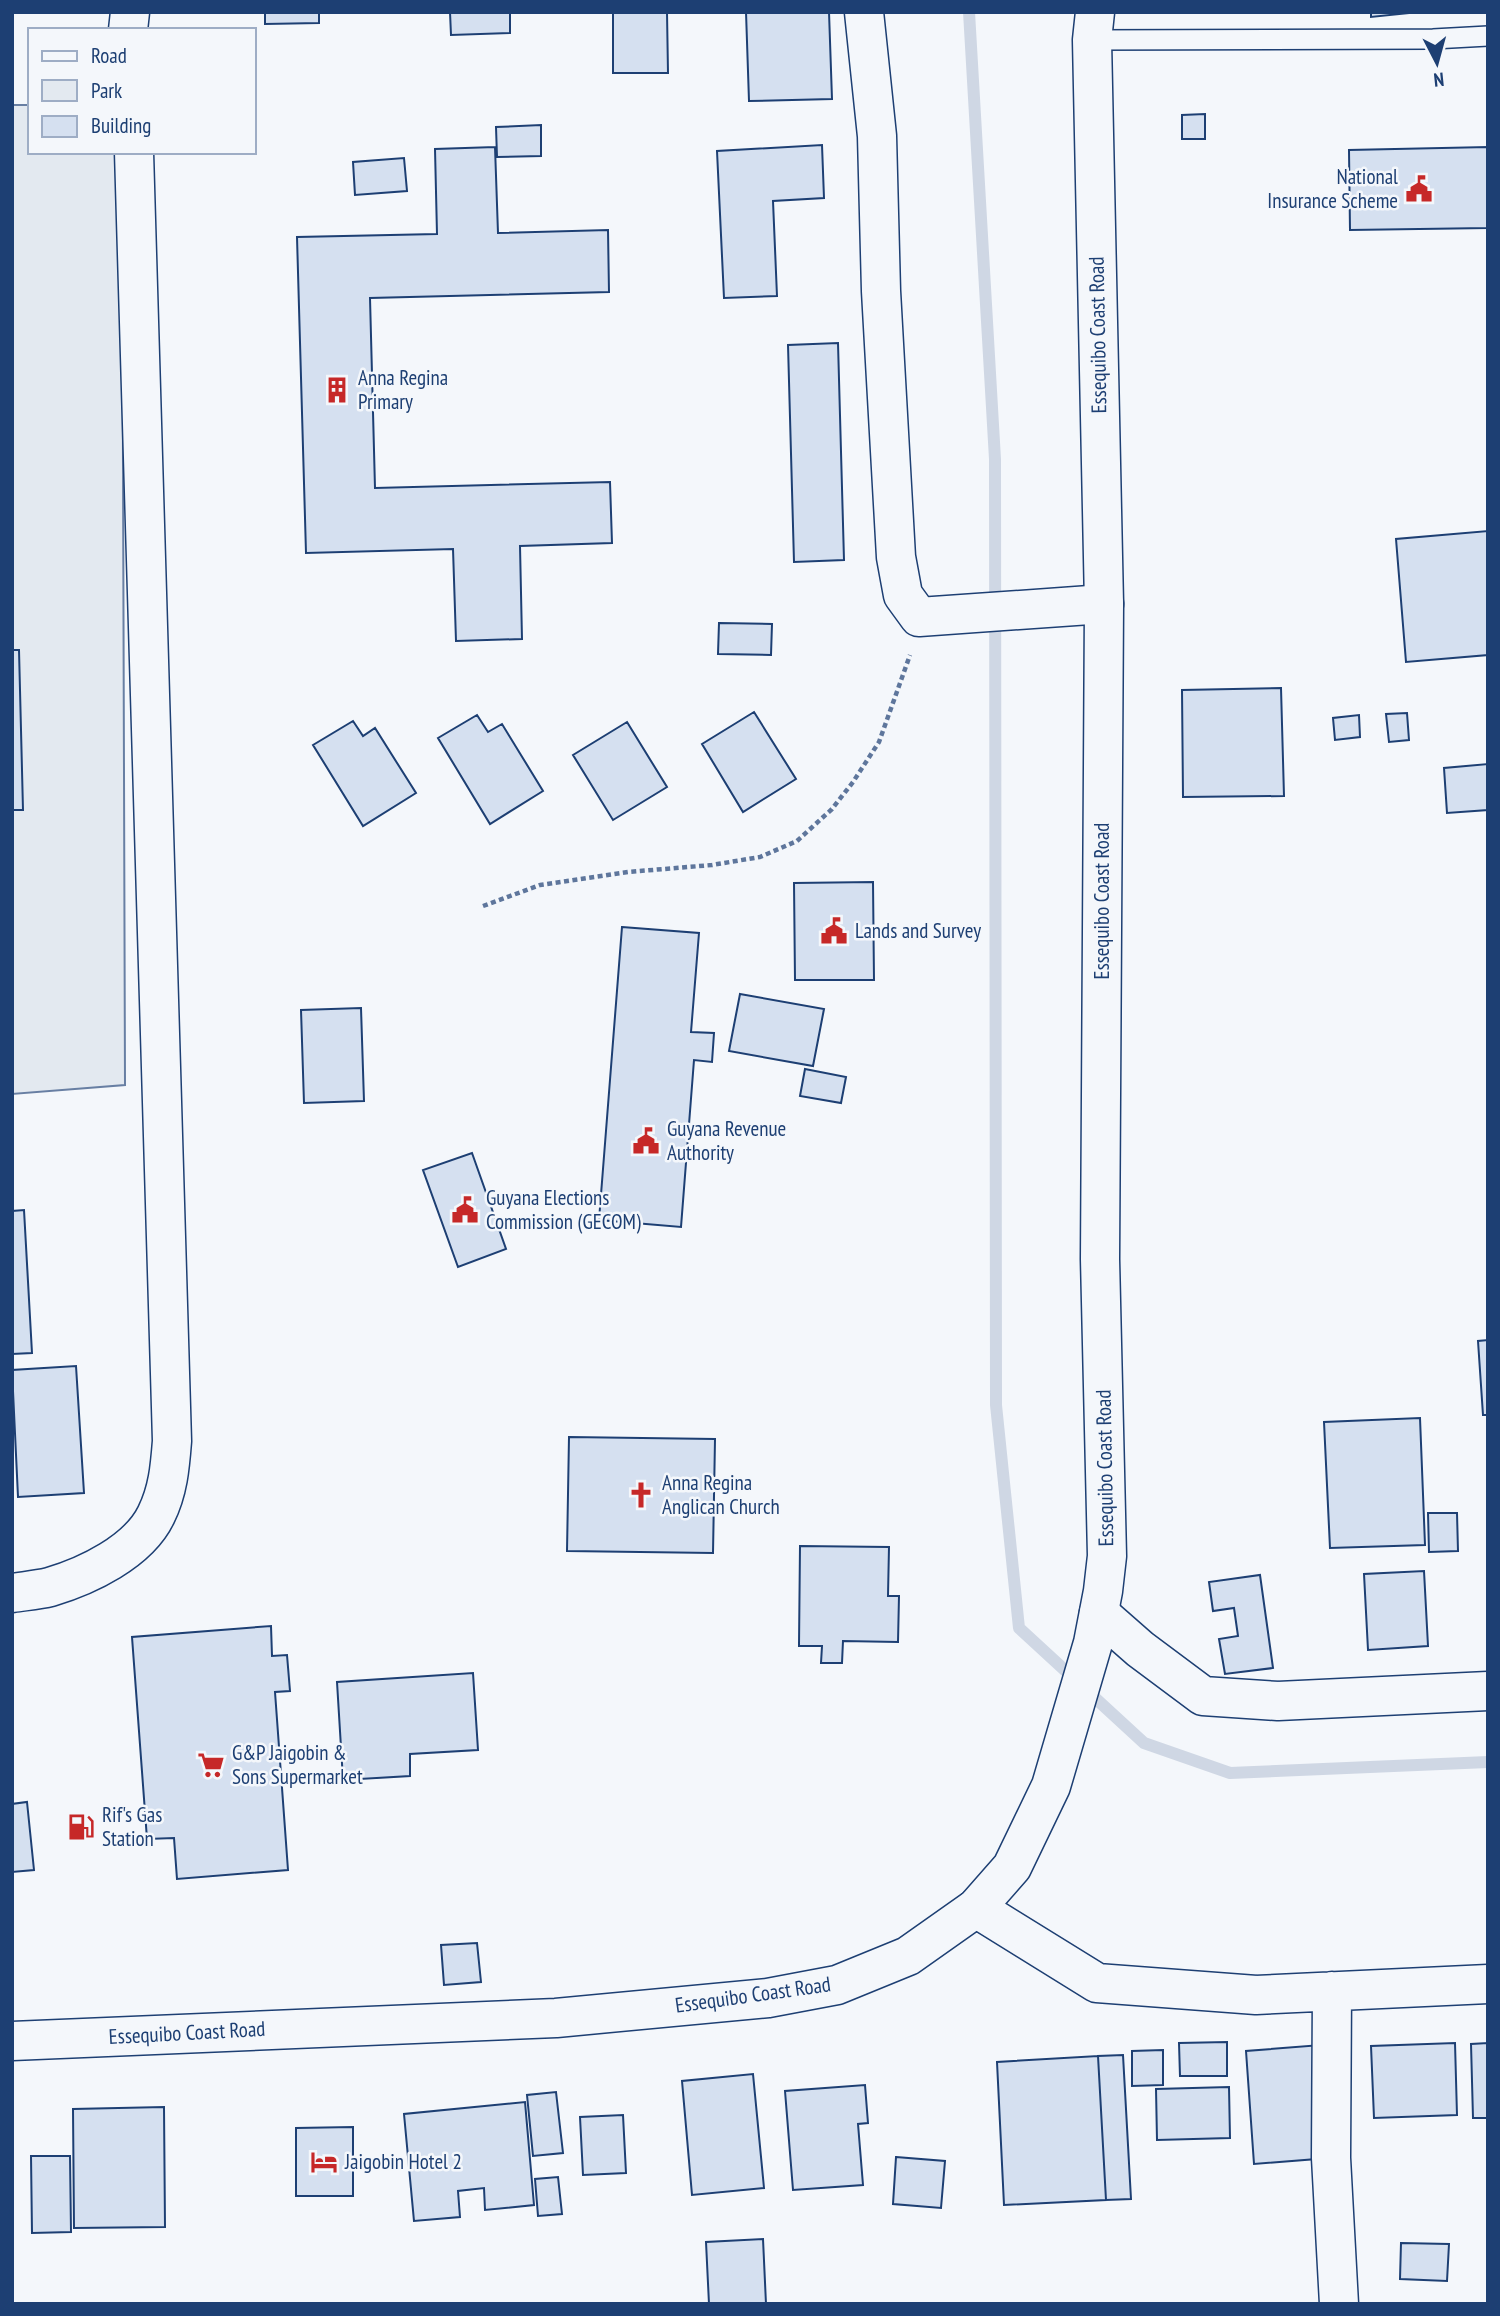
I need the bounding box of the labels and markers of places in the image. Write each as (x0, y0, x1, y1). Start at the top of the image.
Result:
place label: National Insurance Scheme (1267, 163, 1398, 214)
public building icon: National Insurance Scheme (1404, 174, 1434, 204)
place label: Anna Regina Primary (358, 364, 448, 415)
building icon: Anna Regina Primary (322, 375, 352, 405)
public building icon: Lands and Survey (819, 916, 849, 946)
place label: Lands and Survey (855, 917, 981, 944)
place label: Guyana Revenue Authority (667, 1115, 786, 1166)
public building icon: Guyana Revenue Authority (631, 1126, 661, 1156)
place label: Guyana Elections Commission (GECOM) (486, 1184, 641, 1235)
public building icon: Guyana Elections Commission (GECOM) (450, 1195, 480, 1225)
place label: Anna Regina Anglican Church (662, 1469, 780, 1520)
church icon: Anna Regina Anglican Church (626, 1480, 656, 1510)
place label: G&P Jaigobin & Sons Supermarket (232, 1739, 363, 1790)
supermarket icon: G&P Jaigobin & Sons Supermarket (196, 1750, 226, 1780)
place label: Rif's Gas Station (102, 1801, 162, 1852)
fuel station icon: Rif's Gas Station (66, 1812, 96, 1842)
hotel icon: Jaigobin Hotel 2 (309, 2147, 339, 2177)
place label: Jaigobin Hotel 2 (344, 2148, 462, 2175)

